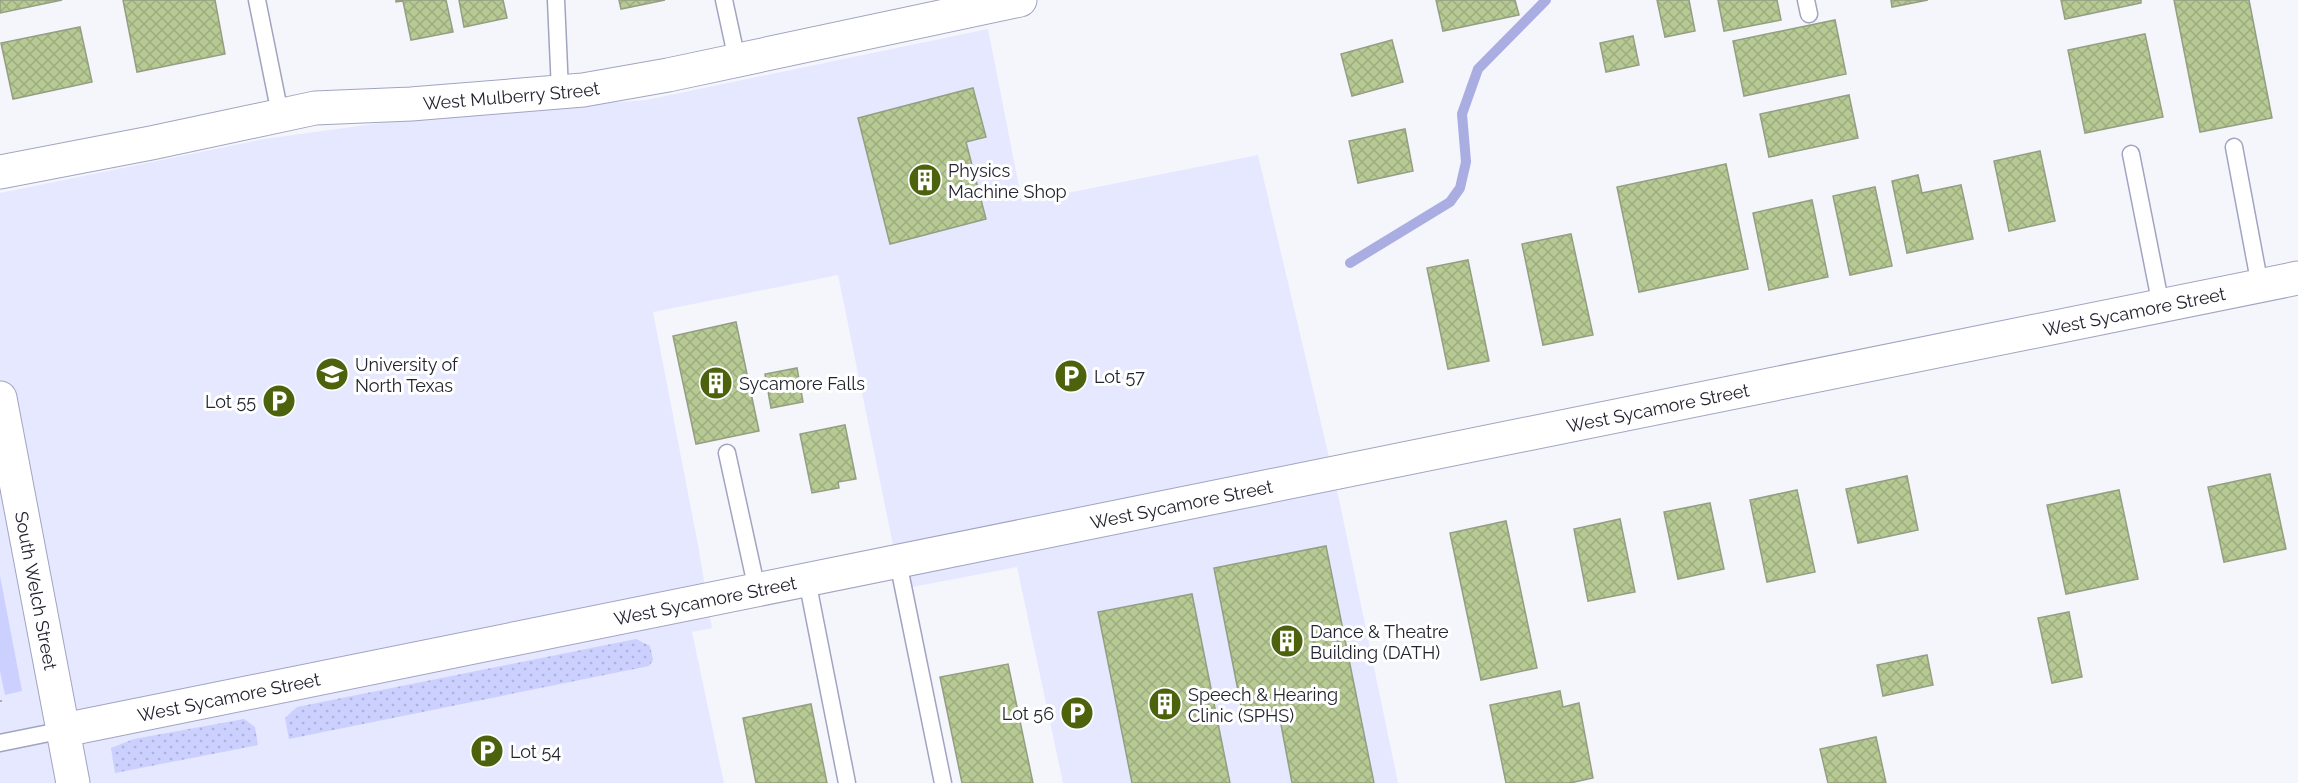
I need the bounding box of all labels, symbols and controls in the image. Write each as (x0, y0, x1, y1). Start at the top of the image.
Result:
street label: West Mulberry Street (422, 77, 601, 113)
place label: Physics Machine Shop (948, 160, 1067, 202)
building icon: Physics Machine Shop (907, 162, 943, 198)
street label: West Sycamore Street (2041, 282, 2227, 340)
place label: University of North Texas (355, 354, 459, 396)
school or university icon: University of North Texas (314, 356, 350, 392)
parking icon: Lot 57 (1053, 358, 1089, 394)
building icon: Sycamore Falls (698, 365, 734, 401)
place label: Lot 57 (1094, 366, 1145, 387)
place label: Sycamore Falls (739, 373, 865, 394)
street label: West Sycamore Street (1565, 379, 1751, 436)
parking icon: Lot 55 (261, 383, 297, 419)
place label: Lot 55 (205, 391, 256, 412)
street label: West Sycamore Street (1088, 475, 1274, 533)
street label: South Welch Street (11, 510, 62, 672)
street label: West Sycamore Street (612, 572, 798, 629)
place label: Dance & Theatre Building (DATH) (1310, 621, 1449, 663)
building icon: Dance & Theatre Building (DATH) (1269, 623, 1305, 659)
street label: West Sycamore Street (136, 668, 322, 725)
place label: Speech & Hearing Clinic (SPHS) (1188, 684, 1338, 726)
building icon: Speech & Hearing Clinic (SPHS) (1147, 686, 1183, 722)
parking icon: Lot 56 (1059, 695, 1095, 731)
place label: Lot 56 (1002, 703, 1054, 724)
parking icon: Lot 54 (469, 733, 505, 769)
place label: Lot 54 (510, 741, 561, 762)

